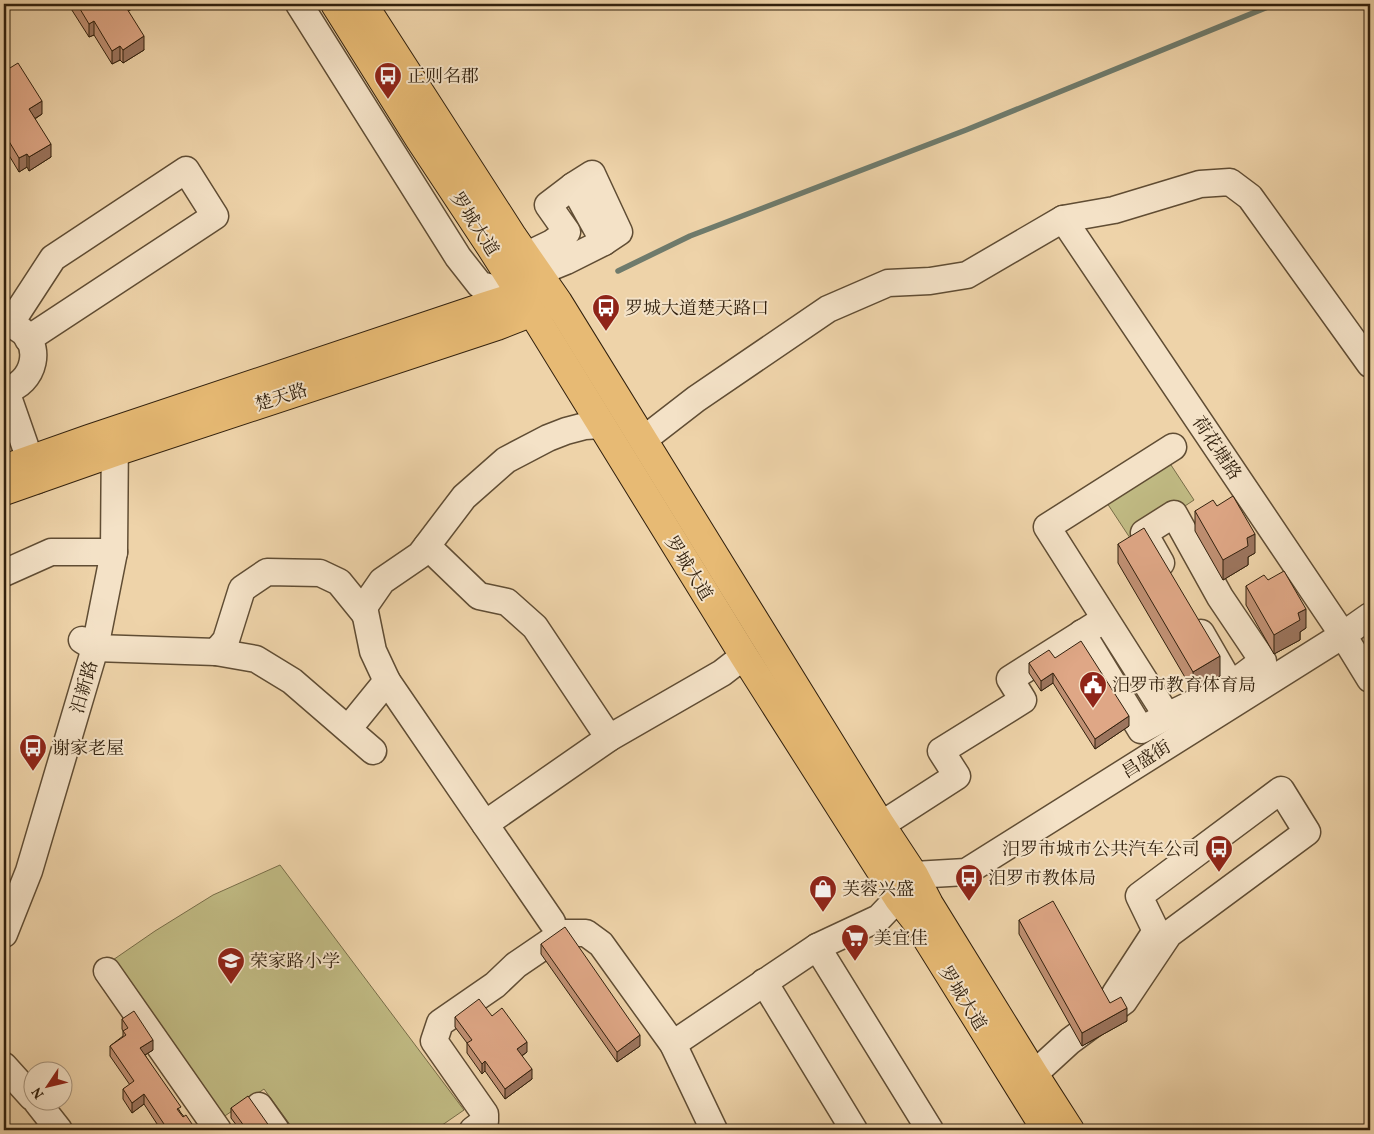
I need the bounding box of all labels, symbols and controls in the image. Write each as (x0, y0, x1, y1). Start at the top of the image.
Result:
bus stop icon: 正则名郡 (373, 61, 403, 100)
place label: 正则名郡 (407, 65, 479, 90)
street label: 罗城大道 (444, 188, 504, 262)
bus stop icon: 罗城大道楚天路口 (591, 293, 621, 332)
place label: 罗城大道楚天路口 (625, 297, 769, 322)
street label: 楚天路 (252, 378, 311, 419)
street label: 荷花塘路 (1185, 412, 1246, 486)
street label: 罗城大道 (658, 532, 717, 606)
street label: 汨新路 (66, 658, 105, 717)
public building icon: 汨罗市教育体育局 (1078, 670, 1108, 709)
place label: 汨罗市教育体育局 (1112, 674, 1256, 699)
bus stop icon: 谢家老屋 (18, 733, 48, 772)
street label: 昌盛街 (1117, 735, 1176, 785)
place label: 谢家老屋 (52, 737, 124, 762)
bus stop icon: 汨罗市城市公共汽车公司 (1204, 834, 1234, 873)
place label: 汨罗市城市公共汽车公司 (1002, 838, 1200, 863)
bus stop icon: 汨罗市教体局 (954, 863, 984, 902)
place label: 汨罗市教体局 (988, 867, 1096, 892)
shop icon: 芙蓉兴盛 (808, 874, 838, 913)
place label: 芙蓉兴盛 (842, 878, 914, 903)
supermarket icon: 美宜佳 (840, 923, 870, 962)
place label: 美宜佳 (874, 927, 928, 952)
school or university icon: 荣家路小学 (216, 946, 246, 985)
place label: 荣家路小学 (250, 950, 340, 975)
street label: 罗城大道 (932, 962, 991, 1036)
north arrow (22, 1062, 72, 1112)
text: N (28, 1083, 49, 1102)

